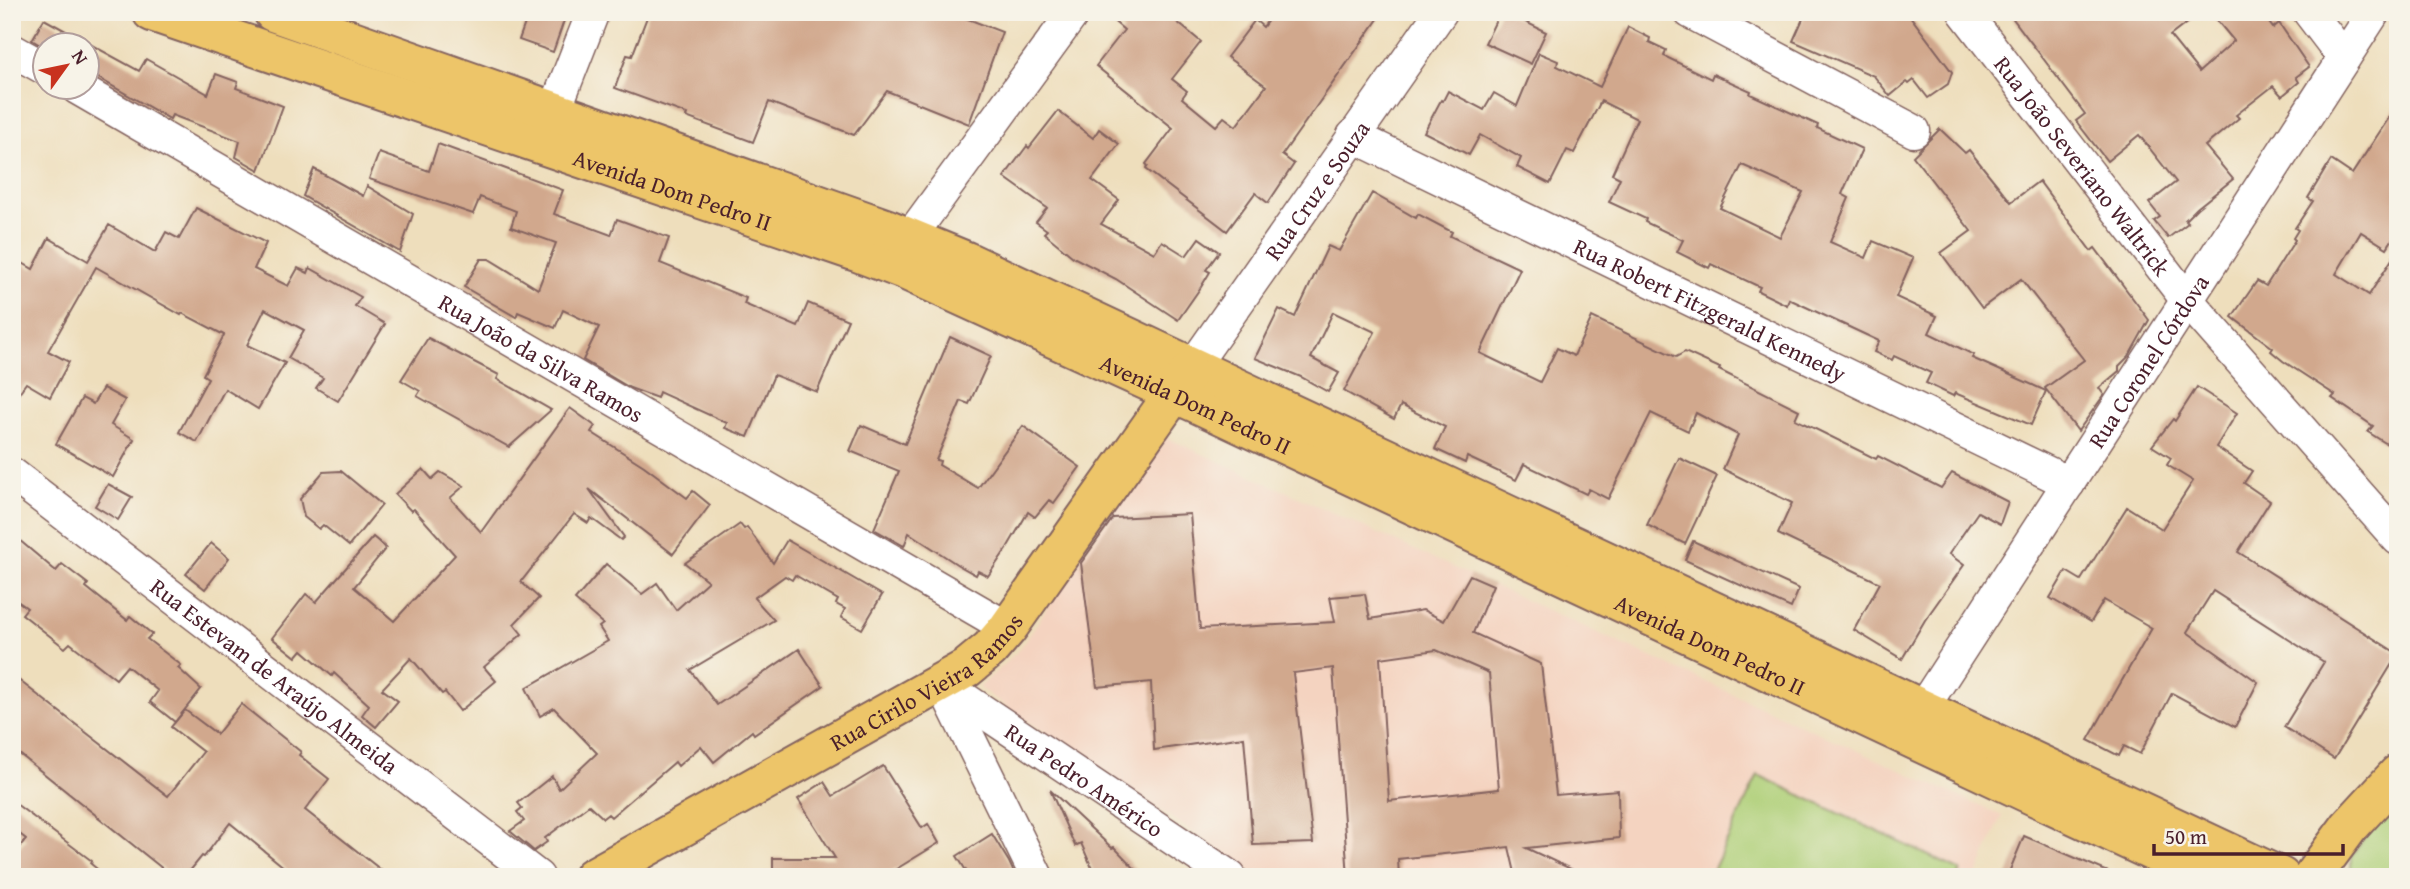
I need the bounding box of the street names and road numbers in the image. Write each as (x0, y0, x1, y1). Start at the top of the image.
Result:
street label: Rua João Severiano Waltrick (1987, 48, 2179, 283)
street label: Rua Cruz e Souza (1256, 113, 1377, 266)
street label: Avenida Dom Pedro II (569, 140, 776, 238)
street label: Rua Robert Fitzgerald Kennedy (1569, 229, 1852, 389)
street label: Rua Coronel Córdova (2079, 267, 2216, 454)
street label: Rua João da Silva Ramos (433, 285, 650, 430)
street label: Avenida Dom Pedro II (1095, 345, 1297, 462)
street label: Rua Estevam de Araújo Almeida (144, 570, 406, 781)
street label: Avenida Dom Pedro II (1609, 585, 1811, 703)
street label: Rua Cirilo Vieira Ramos (823, 606, 1030, 758)
street label: Rua Pedro Américo (999, 714, 1170, 845)

